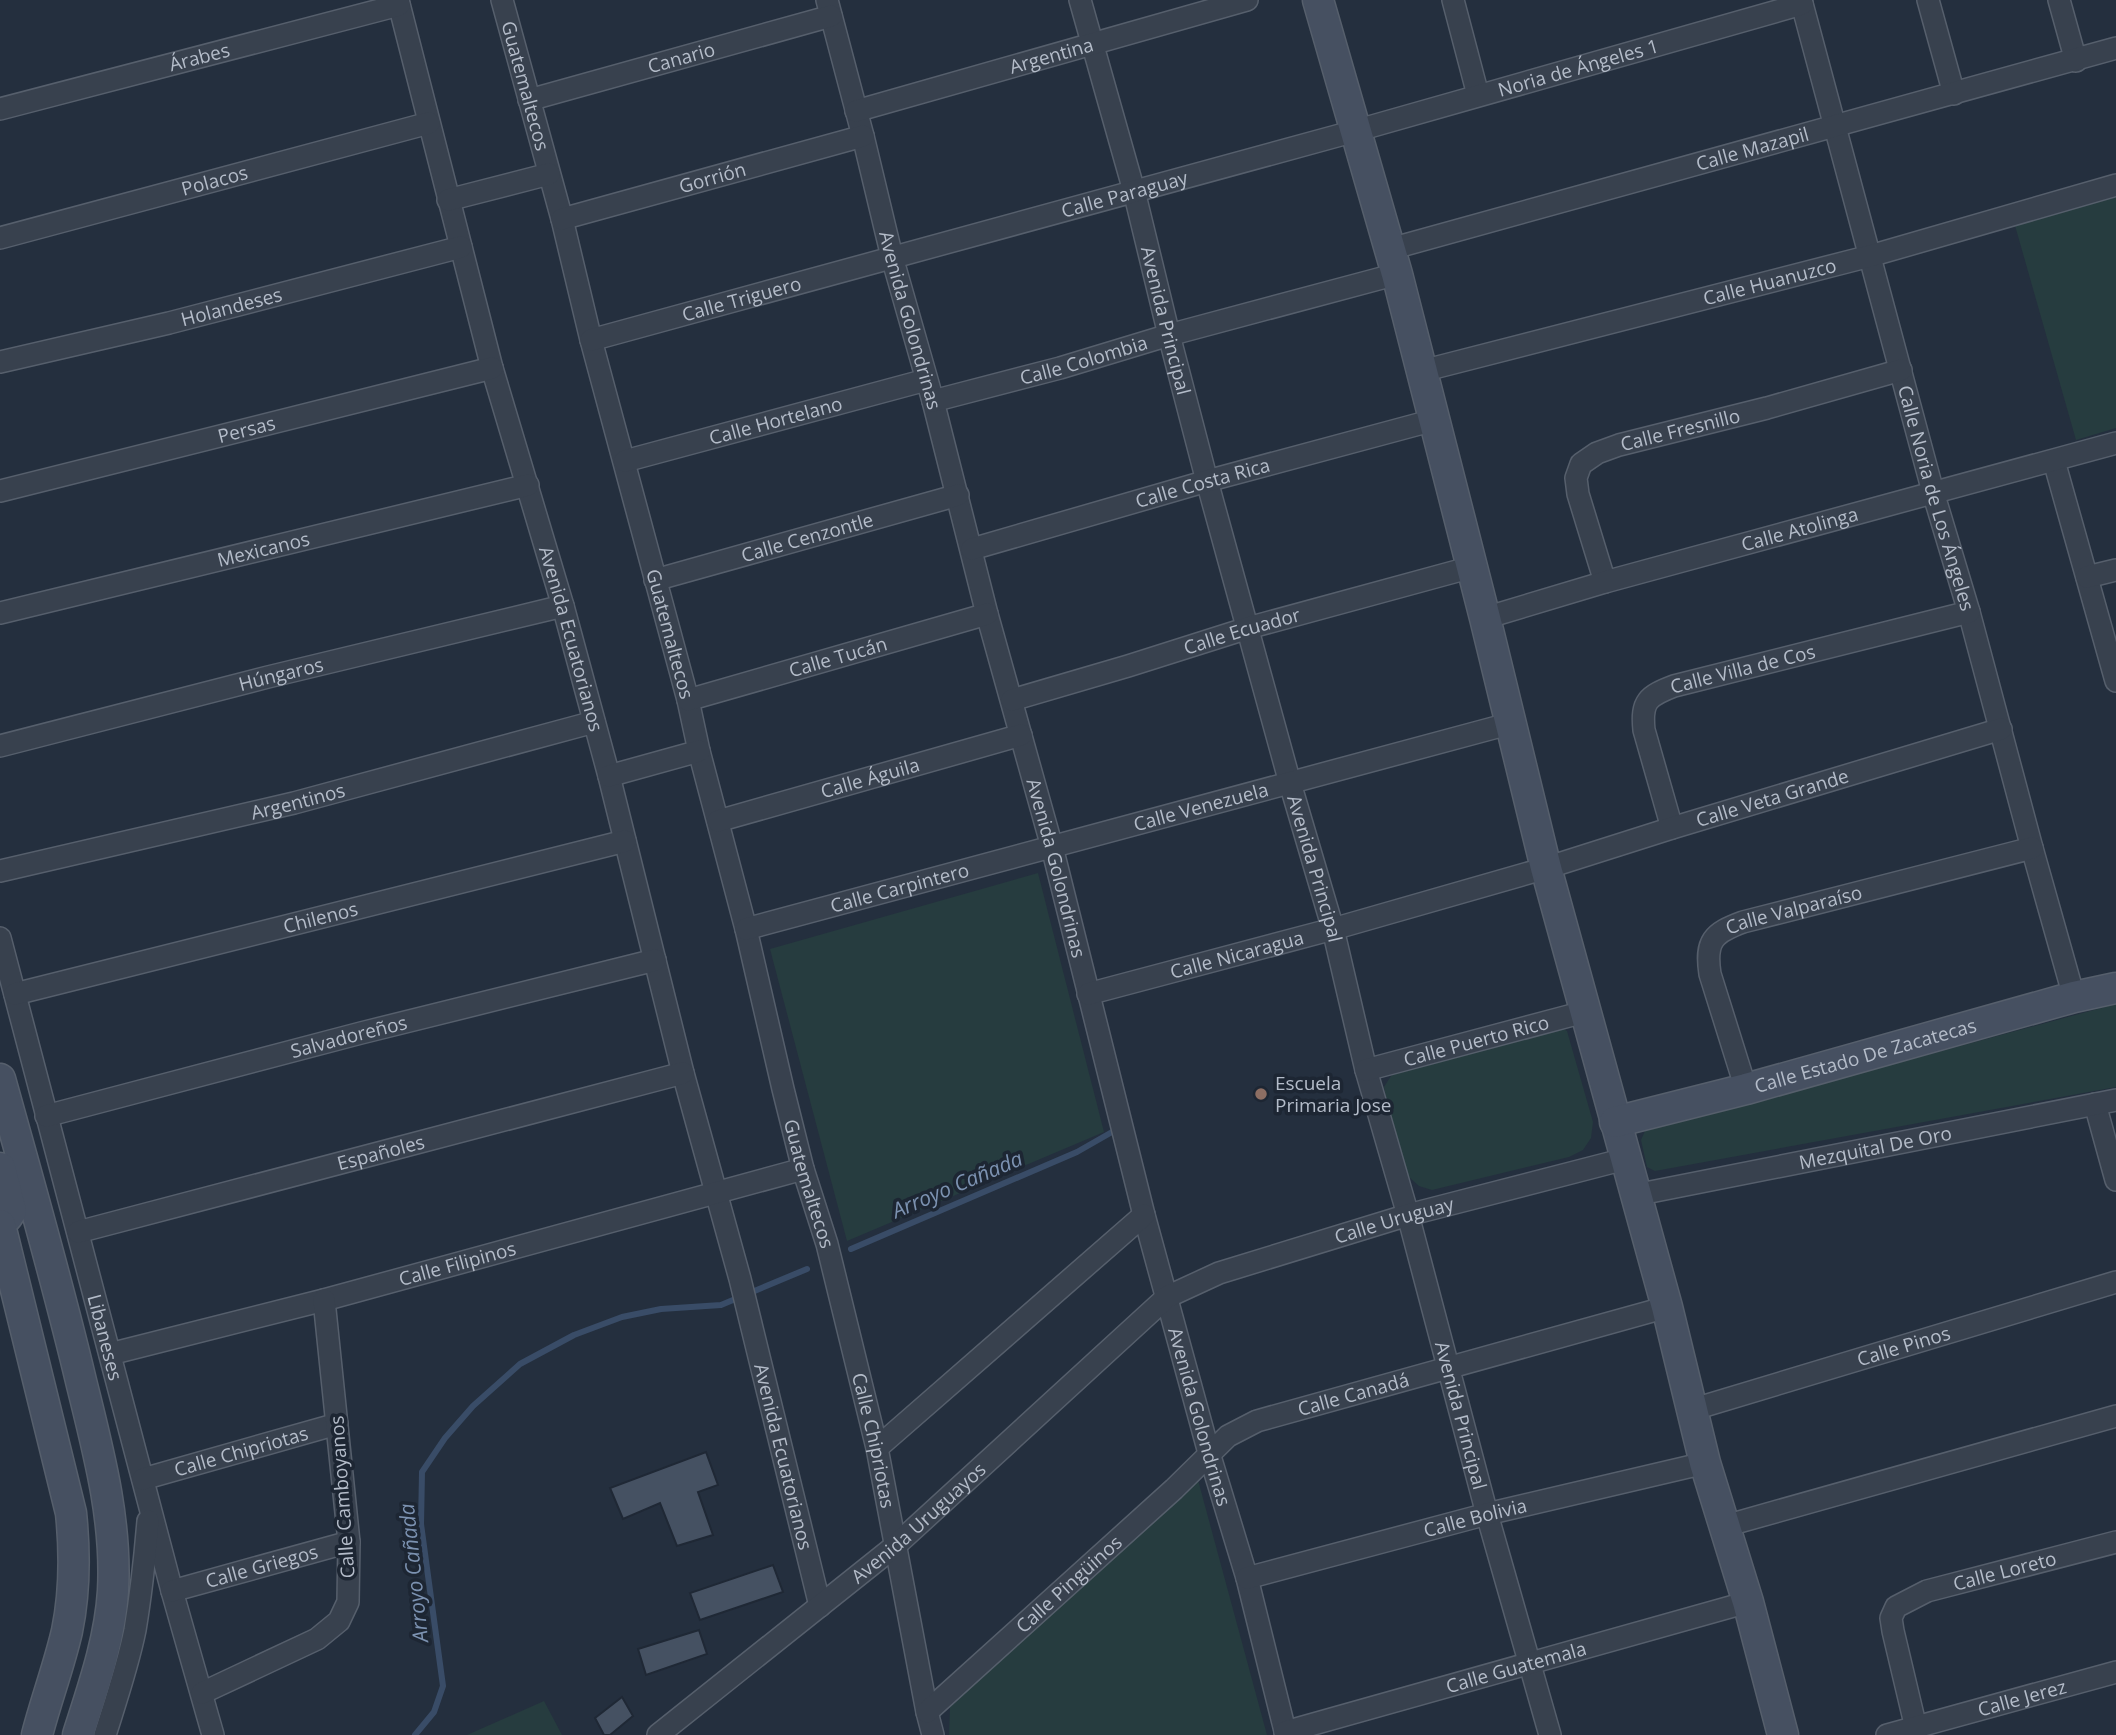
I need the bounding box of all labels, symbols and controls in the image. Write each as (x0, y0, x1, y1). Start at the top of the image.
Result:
street label: Guatemaltecos (495, 18, 556, 154)
street label: Argentina (1006, 31, 1096, 80)
street label: Noria de Ángeles 1 (1495, 32, 1662, 103)
street label: Canario (645, 36, 718, 79)
street label: Árabes (166, 37, 232, 77)
street label: Calle Mazapil (1693, 121, 1812, 177)
street label: Gorrión (676, 156, 749, 199)
street label: Polacos (178, 159, 251, 202)
street label: Calle Paraguay (1058, 164, 1191, 224)
street label: Avenida Golondrinas (873, 228, 948, 412)
street label: Avenida Principal (1135, 244, 1197, 398)
street label: Calle Huanuzco (1700, 252, 1839, 311)
street label: Calle Triguero (679, 270, 804, 328)
street label: Holandeses (178, 281, 285, 332)
street label: Calle Colombia (1017, 329, 1151, 391)
street label: Calle Noria de Los Ángeles (1892, 382, 1981, 614)
street label: Calle Hortelano (706, 390, 845, 451)
street label: Calle Fresnillo (1618, 402, 1743, 457)
street label: Persas (215, 410, 278, 449)
street label: Calle Costa Rica (1132, 452, 1273, 514)
street label: Calle Atolinga (1738, 501, 1861, 557)
street label: Calle Cenzontle (738, 506, 876, 568)
street label: Mexicanos (214, 525, 312, 573)
street label: Avenida Ecuatorianos (533, 543, 609, 734)
street label: Guatemaltecos (640, 566, 700, 702)
street label: Calle Ecuador (1180, 601, 1303, 661)
street label: Calle Tucán (786, 630, 890, 683)
street label: Calle Villa de Cos (1667, 638, 1818, 699)
street label: Húngaros (236, 651, 326, 697)
street label: Calle Águila (817, 751, 923, 804)
street label: Calle Veta Grande (1693, 763, 1852, 833)
street label: Avenida Golondrinas (1020, 775, 1092, 960)
street label: Calle Venezuela (1131, 776, 1271, 837)
street label: Argentinos (248, 777, 348, 826)
street label: Avenida Principal (1281, 792, 1349, 945)
street label: Calle Carpintero (827, 857, 972, 919)
street label: Calle Valparaíso (1721, 879, 1865, 941)
street label: Chilenos (280, 896, 361, 939)
street label: Calle Nicaragua (1167, 924, 1307, 985)
street label: Salvadoreños (288, 1009, 410, 1064)
street label: Calle Puerto Rico (1401, 1009, 1552, 1072)
street label: Calle Estado De Zacatecas (1751, 1012, 1979, 1099)
place label: Escuela Primaria Jose (1275, 1070, 1391, 1118)
marker: Escuela Primaria Jose (1253, 1086, 1269, 1102)
street label: Guatemaltecos (778, 1116, 841, 1252)
street label: Mezquital De Oro (1797, 1120, 1954, 1175)
street label: Españoles (334, 1129, 427, 1176)
water label: Arroyo Cañada (886, 1144, 1027, 1225)
street label: Calle Uruguay (1331, 1191, 1457, 1250)
street label: Calle Filipinos (396, 1235, 519, 1292)
street label: Libaneses (81, 1292, 129, 1383)
street label: Calle Pinos (1854, 1320, 1953, 1372)
street label: Avenida Golondrinas (1162, 1324, 1237, 1509)
street label: Avenida Principal (1429, 1338, 1493, 1492)
street label: Avenida Ecuatorianos (748, 1361, 819, 1553)
street label: Calle Canadá (1295, 1366, 1412, 1422)
street label: Calle Chipriotas (846, 1370, 901, 1510)
street label: Calle Camboyanos (323, 1415, 361, 1579)
street label: Calle Chipriotas (171, 1420, 311, 1483)
street label: Avenida Uruguayos (845, 1456, 991, 1589)
street label: Calle Bolivia (1421, 1492, 1529, 1543)
water label: Arroyo Cañada (392, 1502, 434, 1646)
street label: Calle Pingüinos (1010, 1529, 1127, 1639)
street label: Calle Griegos (202, 1538, 321, 1594)
street label: Calle Loreto (1950, 1545, 2059, 1597)
street label: Calle Guatemala (1443, 1635, 1589, 1699)
street label: Calle Jerez (1975, 1673, 2069, 1722)

